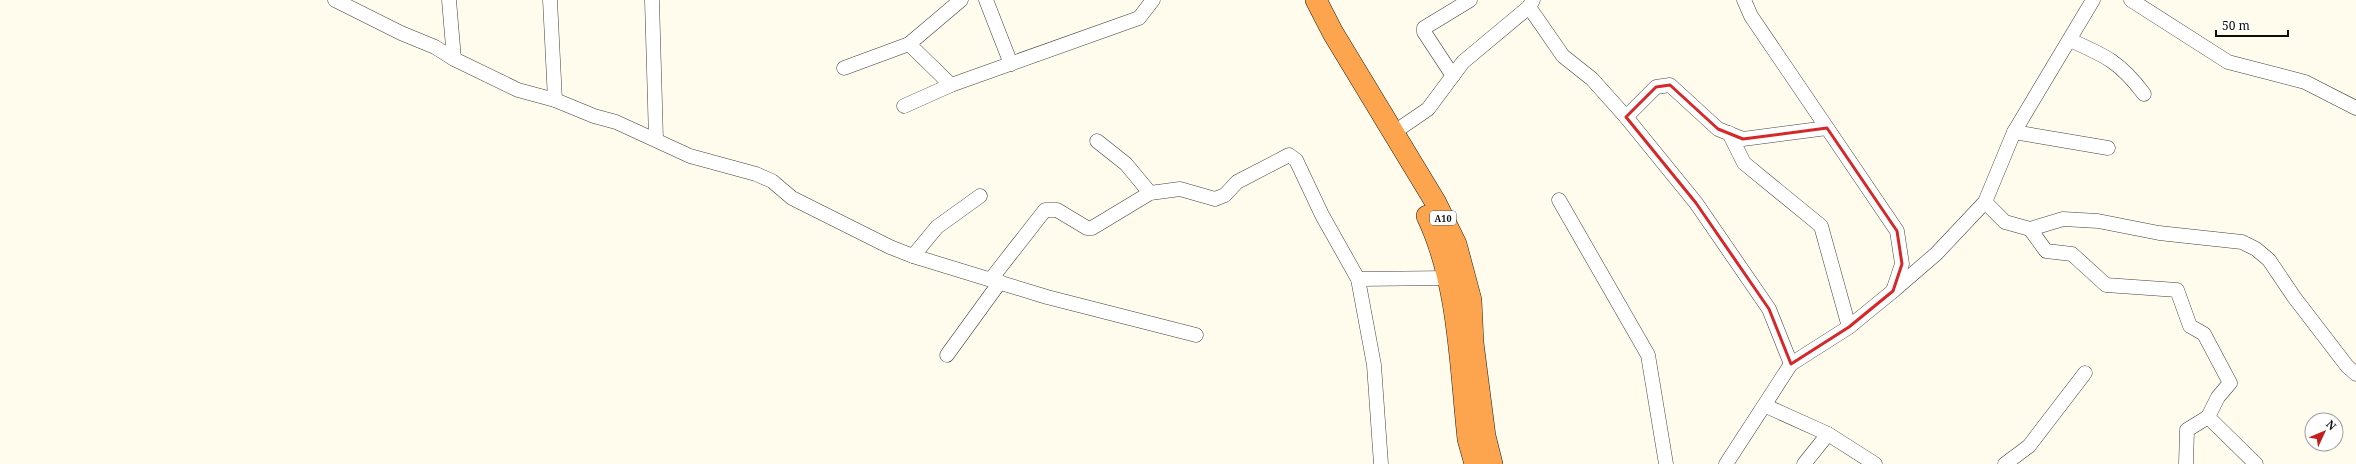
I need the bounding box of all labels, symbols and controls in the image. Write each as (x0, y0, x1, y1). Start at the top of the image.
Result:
scale bar (2216, 12, 2288, 38)
text: 50 m (2222, 17, 2250, 34)
road number: A10 (1430, 211, 1456, 225)
north arrow (2304, 412, 2344, 452)
text: N (2323, 416, 2340, 433)

